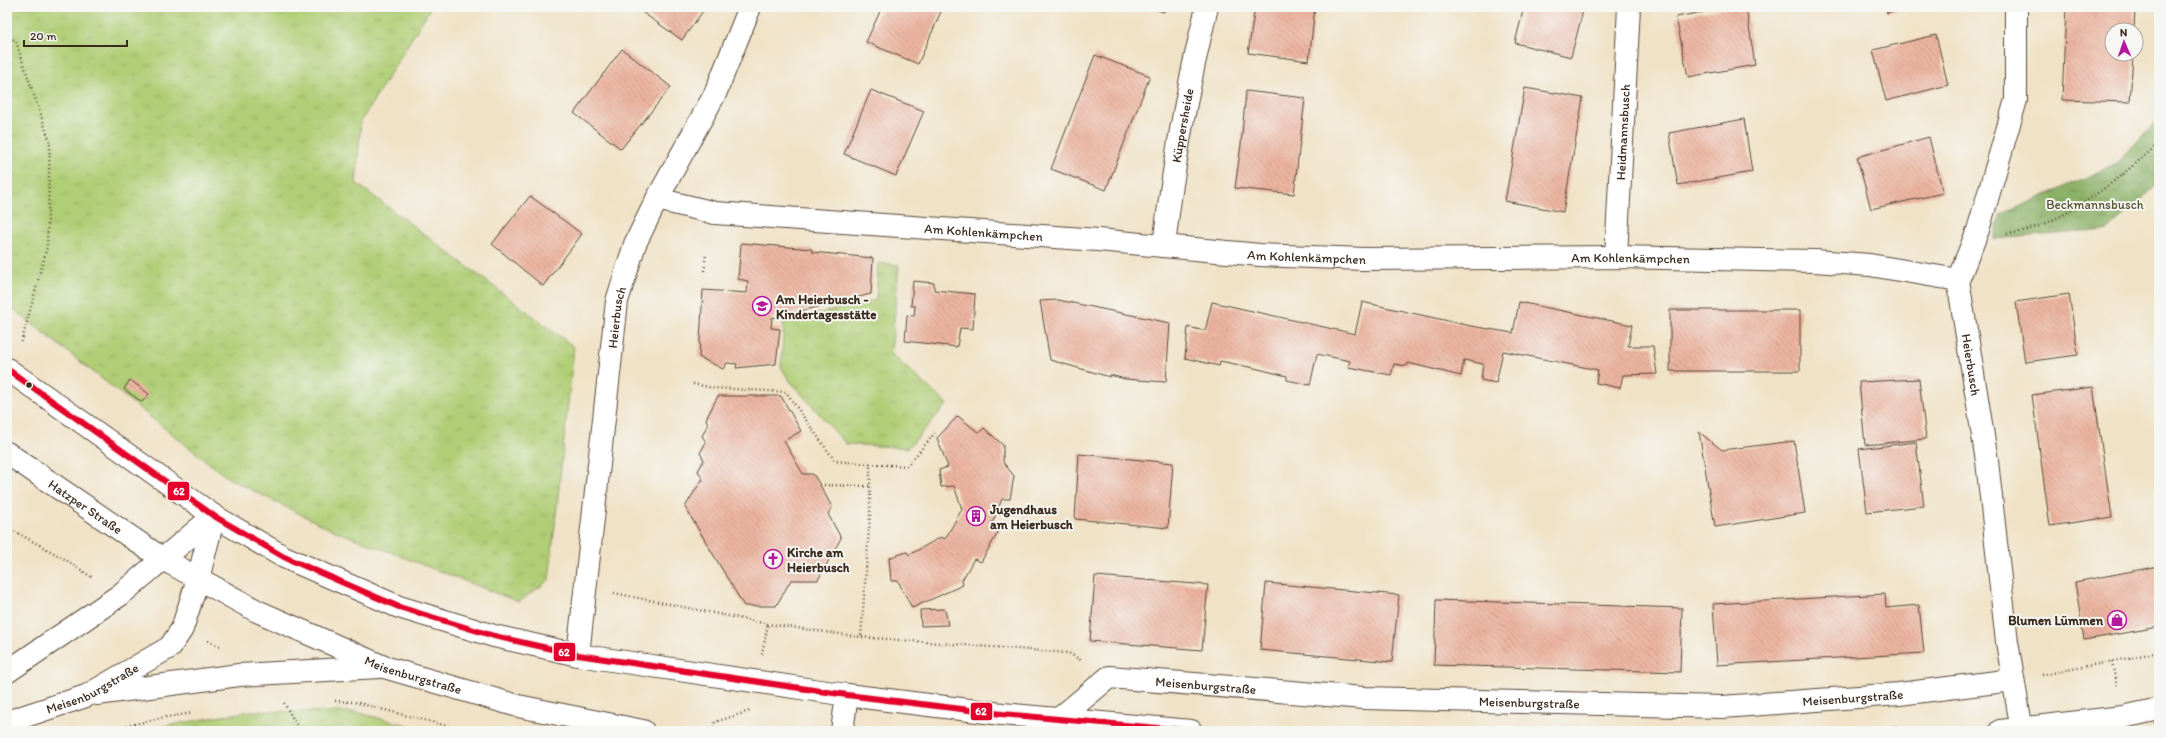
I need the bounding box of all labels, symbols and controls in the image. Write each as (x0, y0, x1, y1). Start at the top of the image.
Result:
scale bar (24, 22, 127, 48)
north arrow (2104, 22, 2144, 62)
text: N (2120, 26, 2128, 39)
text: 20 m (30, 29, 57, 43)
street label: Heidmannsbusch (1613, 84, 1633, 181)
street label: Küppersheide (1169, 87, 1197, 164)
park label: Beckmannsbusch (2046, 197, 2144, 212)
street label: Am Kohlenkämpchen (924, 221, 1044, 244)
street label: Am Kohlenkämpchen (1247, 247, 1367, 267)
street label: Am Kohlenkämpchen (1571, 250, 1691, 266)
street label: Heierbusch (605, 284, 629, 349)
place label: Am Heierbusch - Kindertagesstätte (775, 292, 876, 323)
school or university icon: Am Heierbusch - Kindertagesstätte (751, 295, 773, 317)
street label: Heierbusch (1959, 333, 1983, 397)
unlabelled marker (24, 380, 34, 390)
street label: Hatzper Straße (46, 476, 125, 537)
line badge: 62 (167, 481, 190, 501)
text: 62 (173, 485, 185, 498)
place label: Jugendhaus am Heierbusch (989, 502, 1074, 532)
building icon: Jugendhaus am Heierbusch (965, 505, 987, 527)
place label: Kirche am Heierbusch (787, 545, 850, 575)
church icon: Kirche am Heierbusch (762, 548, 784, 570)
shop icon: Blumen Lümmen (2106, 609, 2128, 631)
place label: Blumen Lümmen (2008, 613, 2104, 628)
line badge: 62 (553, 642, 576, 662)
text: 62 (558, 646, 570, 659)
street label: Meisenburgstraße (362, 652, 463, 697)
street label: Meisenburgstraße (44, 660, 141, 717)
street label: Meisenburgstraße (1155, 674, 1257, 697)
street label: Meisenburgstraße (1802, 687, 1904, 709)
street label: Meisenburgstraße (1479, 694, 1580, 711)
line badge: 62 (970, 702, 993, 721)
text: 62 (975, 705, 987, 718)

